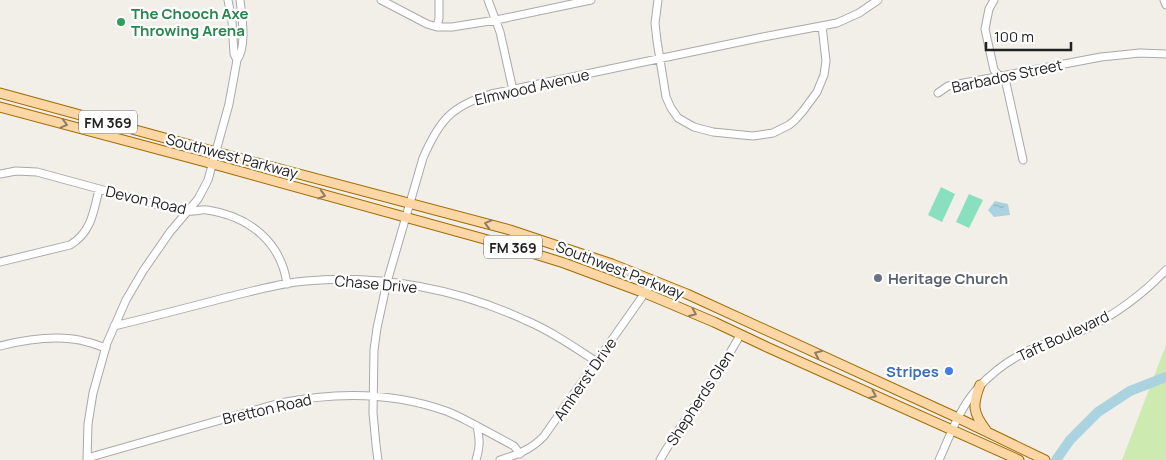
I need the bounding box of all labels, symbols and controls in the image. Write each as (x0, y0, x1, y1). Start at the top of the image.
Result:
place label: The Chooch Axe Throwing Arena (131, 3, 249, 41)
marker: The Chooch Axe Throwing Arena (115, 16, 127, 28)
scale bar (986, 20, 1071, 52)
text: 100 m (994, 26, 1034, 47)
street label: Barbados Street (950, 54, 1064, 98)
street label: Elmwood Avenue (473, 64, 592, 110)
road number: FM 369 (79, 110, 137, 134)
one-way arrow (59, 119, 68, 129)
street label: Southwest Parkway (164, 128, 300, 184)
street label: Devon Road (104, 181, 188, 219)
one-way arrow (317, 189, 326, 199)
one-way arrow (485, 220, 493, 230)
road number: FM 369 (484, 236, 542, 258)
street label: Southwest Parkway (553, 236, 687, 304)
place label: Heritage Church (888, 268, 1008, 289)
street label: Chase Drive (334, 270, 418, 298)
marker: Heritage Church (872, 272, 884, 284)
street label: Taft Boulevard (1014, 306, 1112, 366)
one-way arrow (688, 307, 697, 318)
street label: Amherst Drive (549, 333, 622, 425)
street label: Shepherds Glen (661, 346, 739, 450)
one-way arrow (814, 350, 823, 361)
place label: Stripes (886, 361, 939, 382)
marker: Stripes (943, 365, 955, 377)
one-way arrow (868, 388, 877, 399)
street label: Bretton Road (220, 389, 314, 429)

